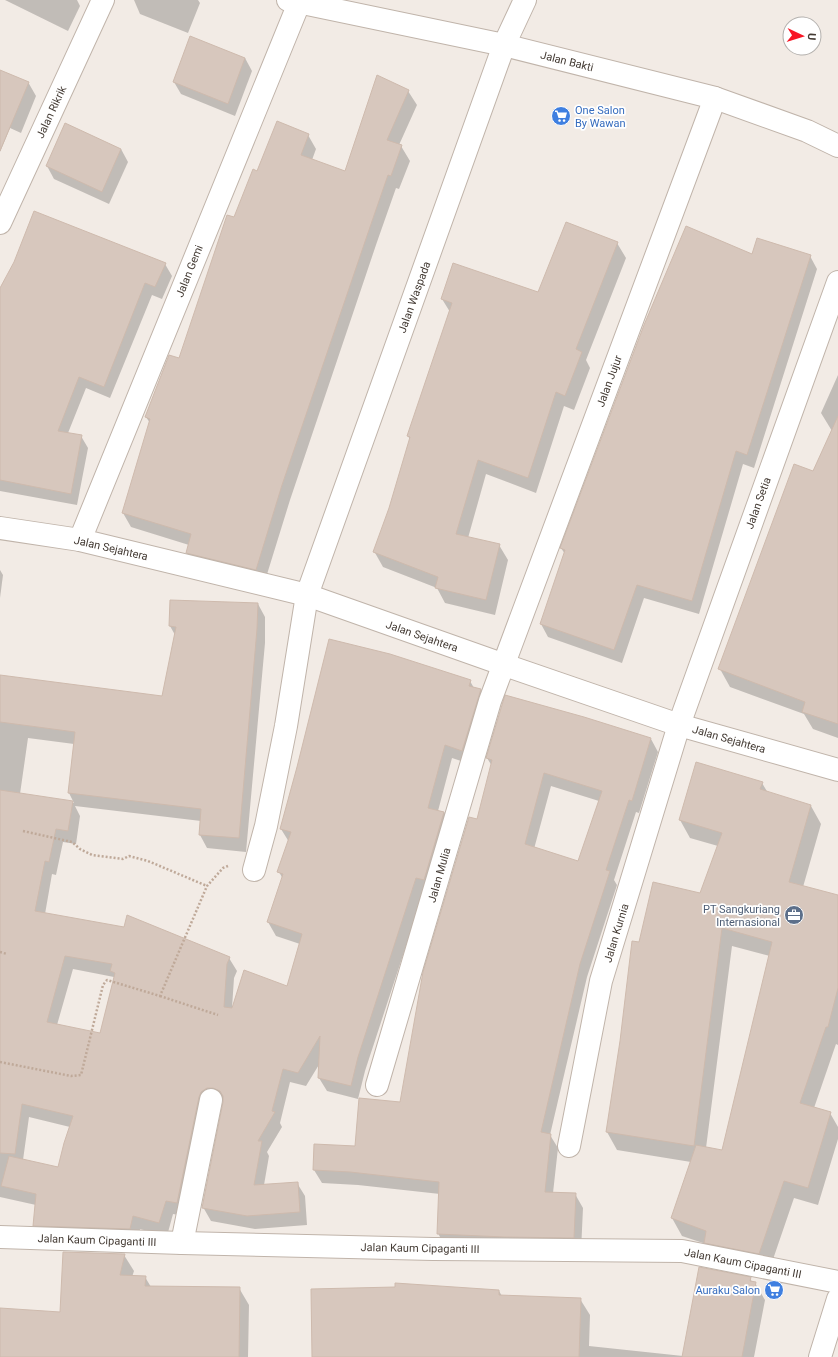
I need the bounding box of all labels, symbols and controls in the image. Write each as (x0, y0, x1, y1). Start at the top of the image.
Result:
north arrow (782, 16, 822, 56)
text: U (805, 33, 818, 41)
street label: Jalan Bakti (539, 49, 595, 74)
street label: Jalan Rikrik (34, 83, 69, 141)
place label: One Salon By Wawan (575, 104, 626, 130)
supermarket icon: One Salon By Wawan (550, 105, 572, 127)
street label: Jalan Gemi (173, 243, 206, 299)
street label: Jalan Waspada (396, 260, 433, 335)
street label: Jalan Jujur (594, 353, 625, 409)
street label: Jalan Setia (743, 475, 774, 531)
street label: Jalan Sejahtera (73, 534, 149, 563)
street label: Jalan Sejahtera (384, 618, 460, 655)
street label: Jalan Sejahtera (691, 723, 767, 756)
street label: Jalan Mulia (425, 846, 454, 904)
street label: Jalan Kurnia (601, 902, 632, 964)
place label: PT Sangkuriang Internasional (703, 903, 780, 929)
office icon: PT Sangkuriang Internasional (783, 904, 805, 926)
street label: Jalan Kaum Cipaganti III (37, 1232, 157, 1249)
street label: Jalan Kaum Cipaganti III (360, 1241, 480, 1256)
street label: Jalan Kaum Cipaganti III (683, 1246, 803, 1281)
supermarket icon: Auraku Salon (763, 1279, 785, 1301)
place label: Auraku Salon (695, 1284, 760, 1297)

